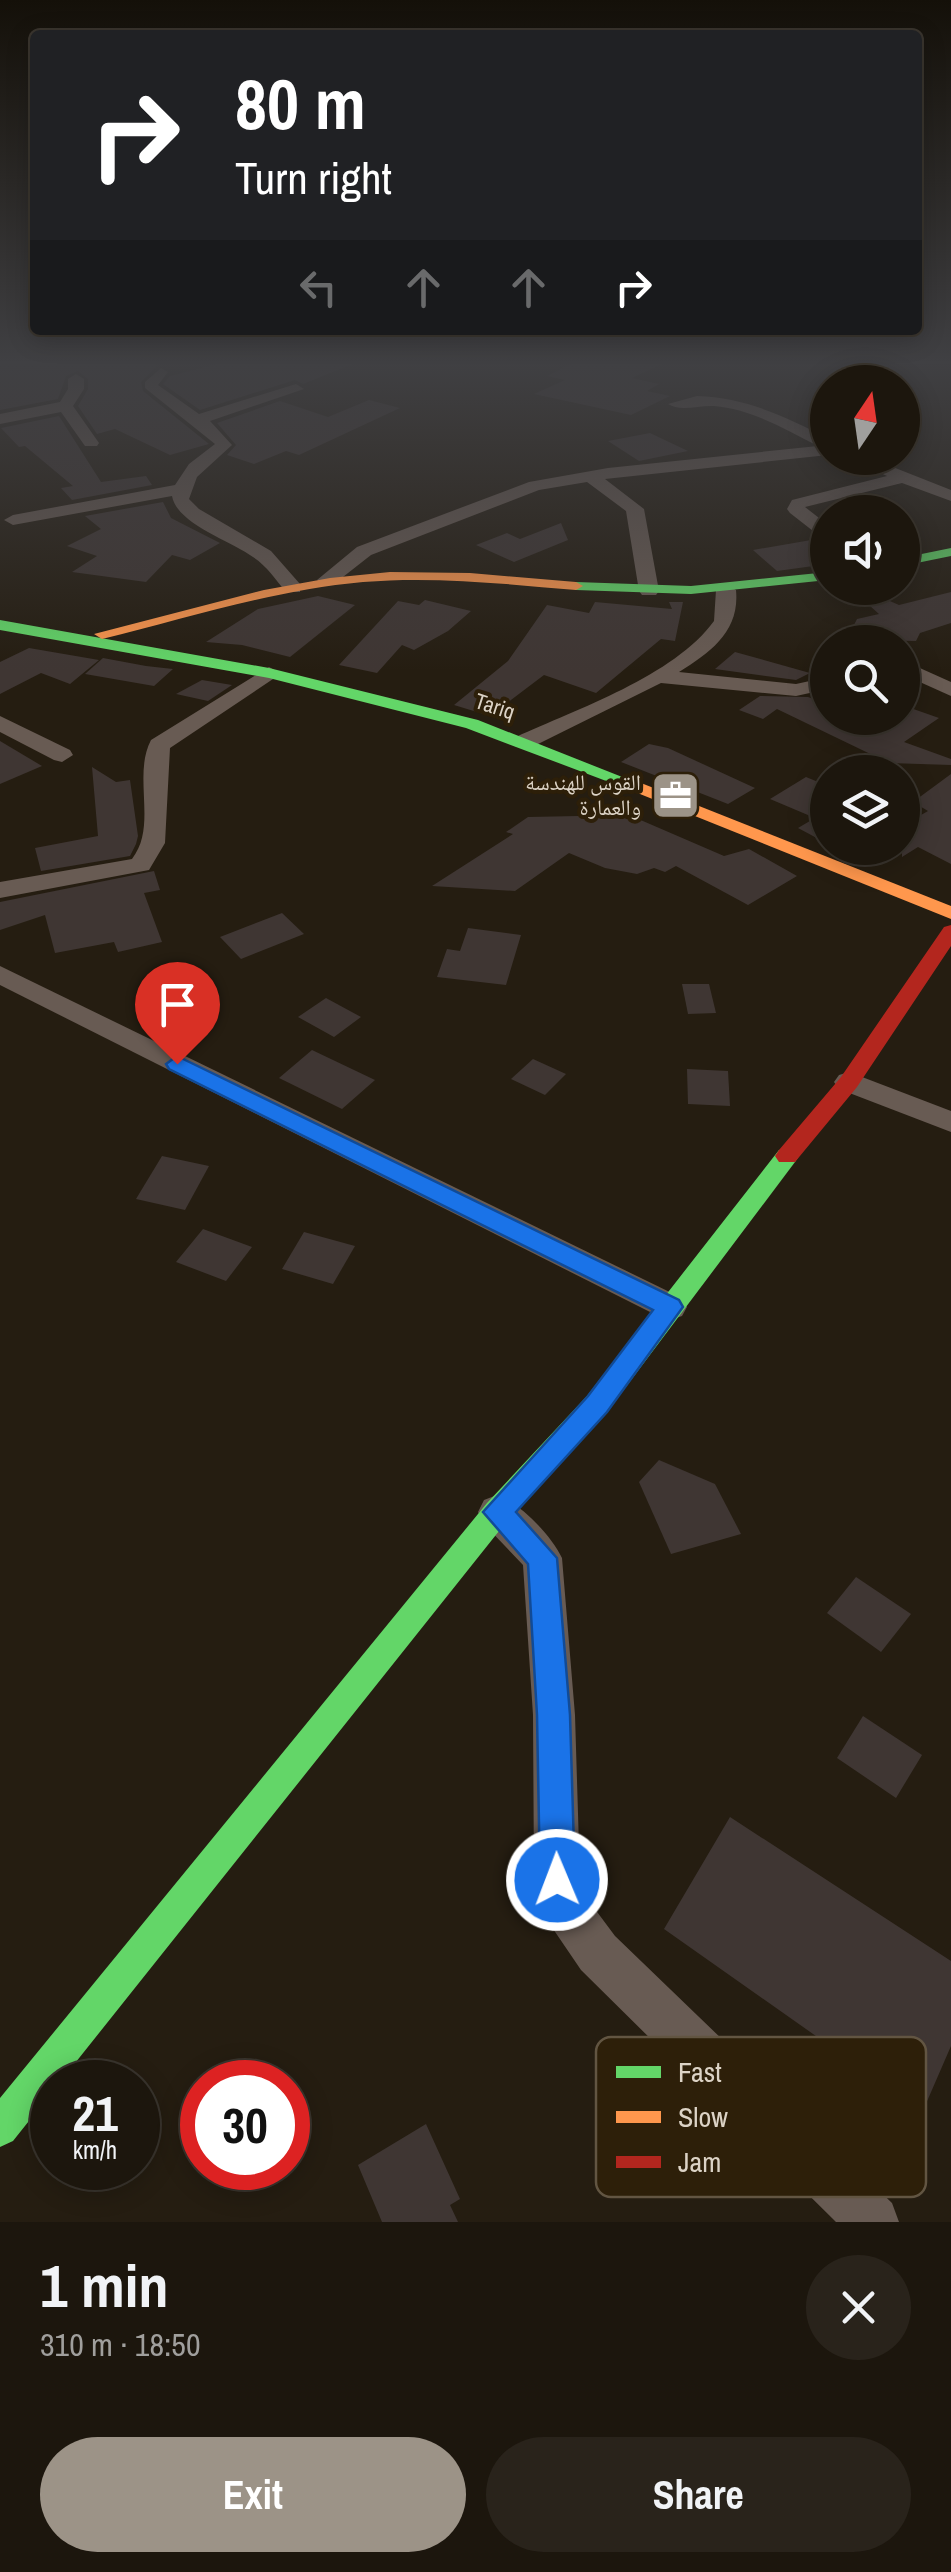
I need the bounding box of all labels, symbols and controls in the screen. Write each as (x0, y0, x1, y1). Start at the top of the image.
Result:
text: 80 m (235, 57, 366, 151)
icon: right (70, 70, 200, 200)
text: Turn right (235, 147, 392, 208)
icon: left (291, 260, 346, 315)
icon: ahead (396, 260, 451, 315)
icon: ahead (501, 260, 556, 315)
icon: right (606, 260, 661, 315)
north arrow (810, 365, 920, 475)
map controls (810, 365, 920, 865)
button: sound (810, 495, 920, 605)
button: search (810, 625, 920, 735)
street label: Tariq (471, 685, 519, 727)
button: layers (810, 755, 920, 865)
place label: القوس للهندسة والعمارة (525, 767, 641, 822)
office icon: القوس للهندسة والعمارة (650, 769, 702, 821)
pin (135, 962, 220, 1065)
icon: arrive (150, 977, 205, 1032)
position arrow (505, 1828, 609, 1932)
legend (596, 2037, 926, 2197)
text: Fast (678, 2053, 722, 2091)
speed limit sign: 30 (180, 2060, 310, 2190)
text: 21 (72, 2079, 118, 2147)
text: Slow (678, 2098, 728, 2136)
text: km/h (73, 2133, 117, 2167)
text: Jam (678, 2143, 721, 2181)
text: 1 min (40, 2245, 169, 2326)
button: close (806, 2255, 911, 2360)
text: 310 m · 18:50 (40, 2323, 200, 2366)
button: Exit (40, 2437, 466, 2552)
button: Share (486, 2437, 911, 2552)

